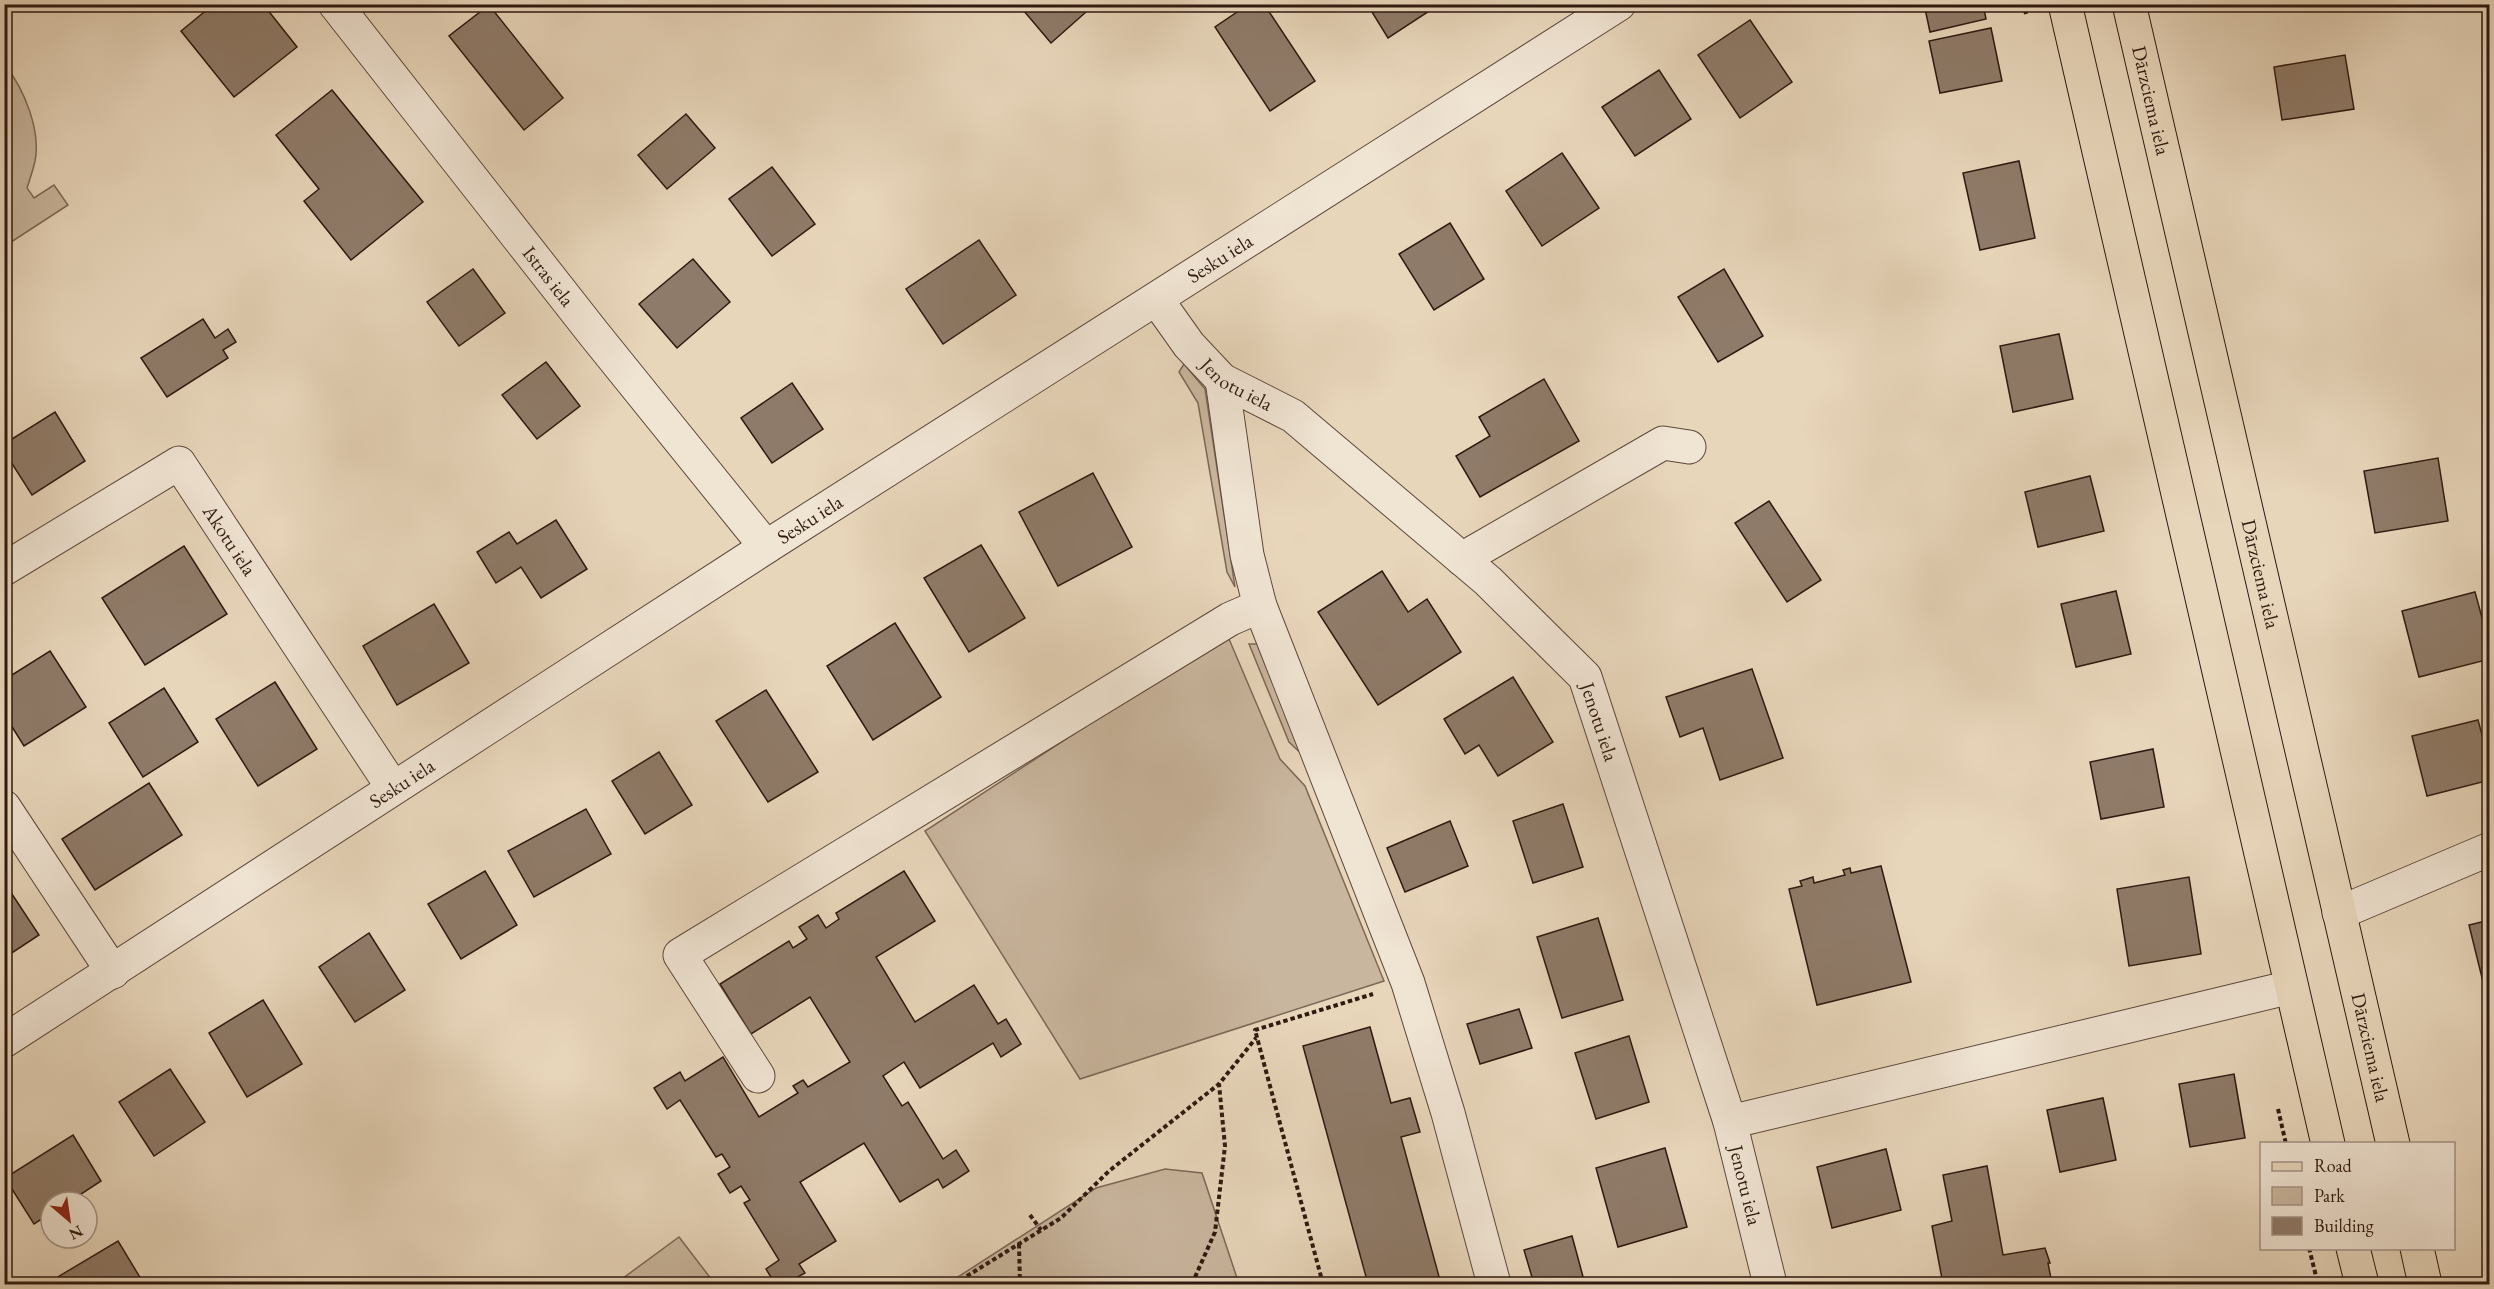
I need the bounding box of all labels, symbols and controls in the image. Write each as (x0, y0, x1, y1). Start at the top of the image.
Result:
street label: Dārzciema iela (2126, 43, 2177, 158)
street label: Sesku iela (1182, 228, 1258, 289)
street label: Istras iela (517, 241, 581, 312)
street label: Jenotu iela (1193, 351, 1277, 417)
street label: Sesku iela (772, 489, 848, 550)
street label: Akotu iela (197, 499, 263, 581)
street label: Dārzciema iela (2236, 517, 2286, 631)
street label: Jenotu iela (1574, 677, 1625, 765)
street label: Sesku iela (364, 752, 439, 814)
street label: Dārzciema iela (2345, 990, 2396, 1105)
street label: Jenotu iela (1723, 1141, 1768, 1228)
legend (2260, 1142, 2455, 1250)
text: Road (2314, 1154, 2353, 1177)
text: Park (2314, 1184, 2345, 1207)
north arrow (39, 1190, 99, 1250)
text: Building (2314, 1214, 2374, 1237)
text: N (65, 1220, 87, 1245)

